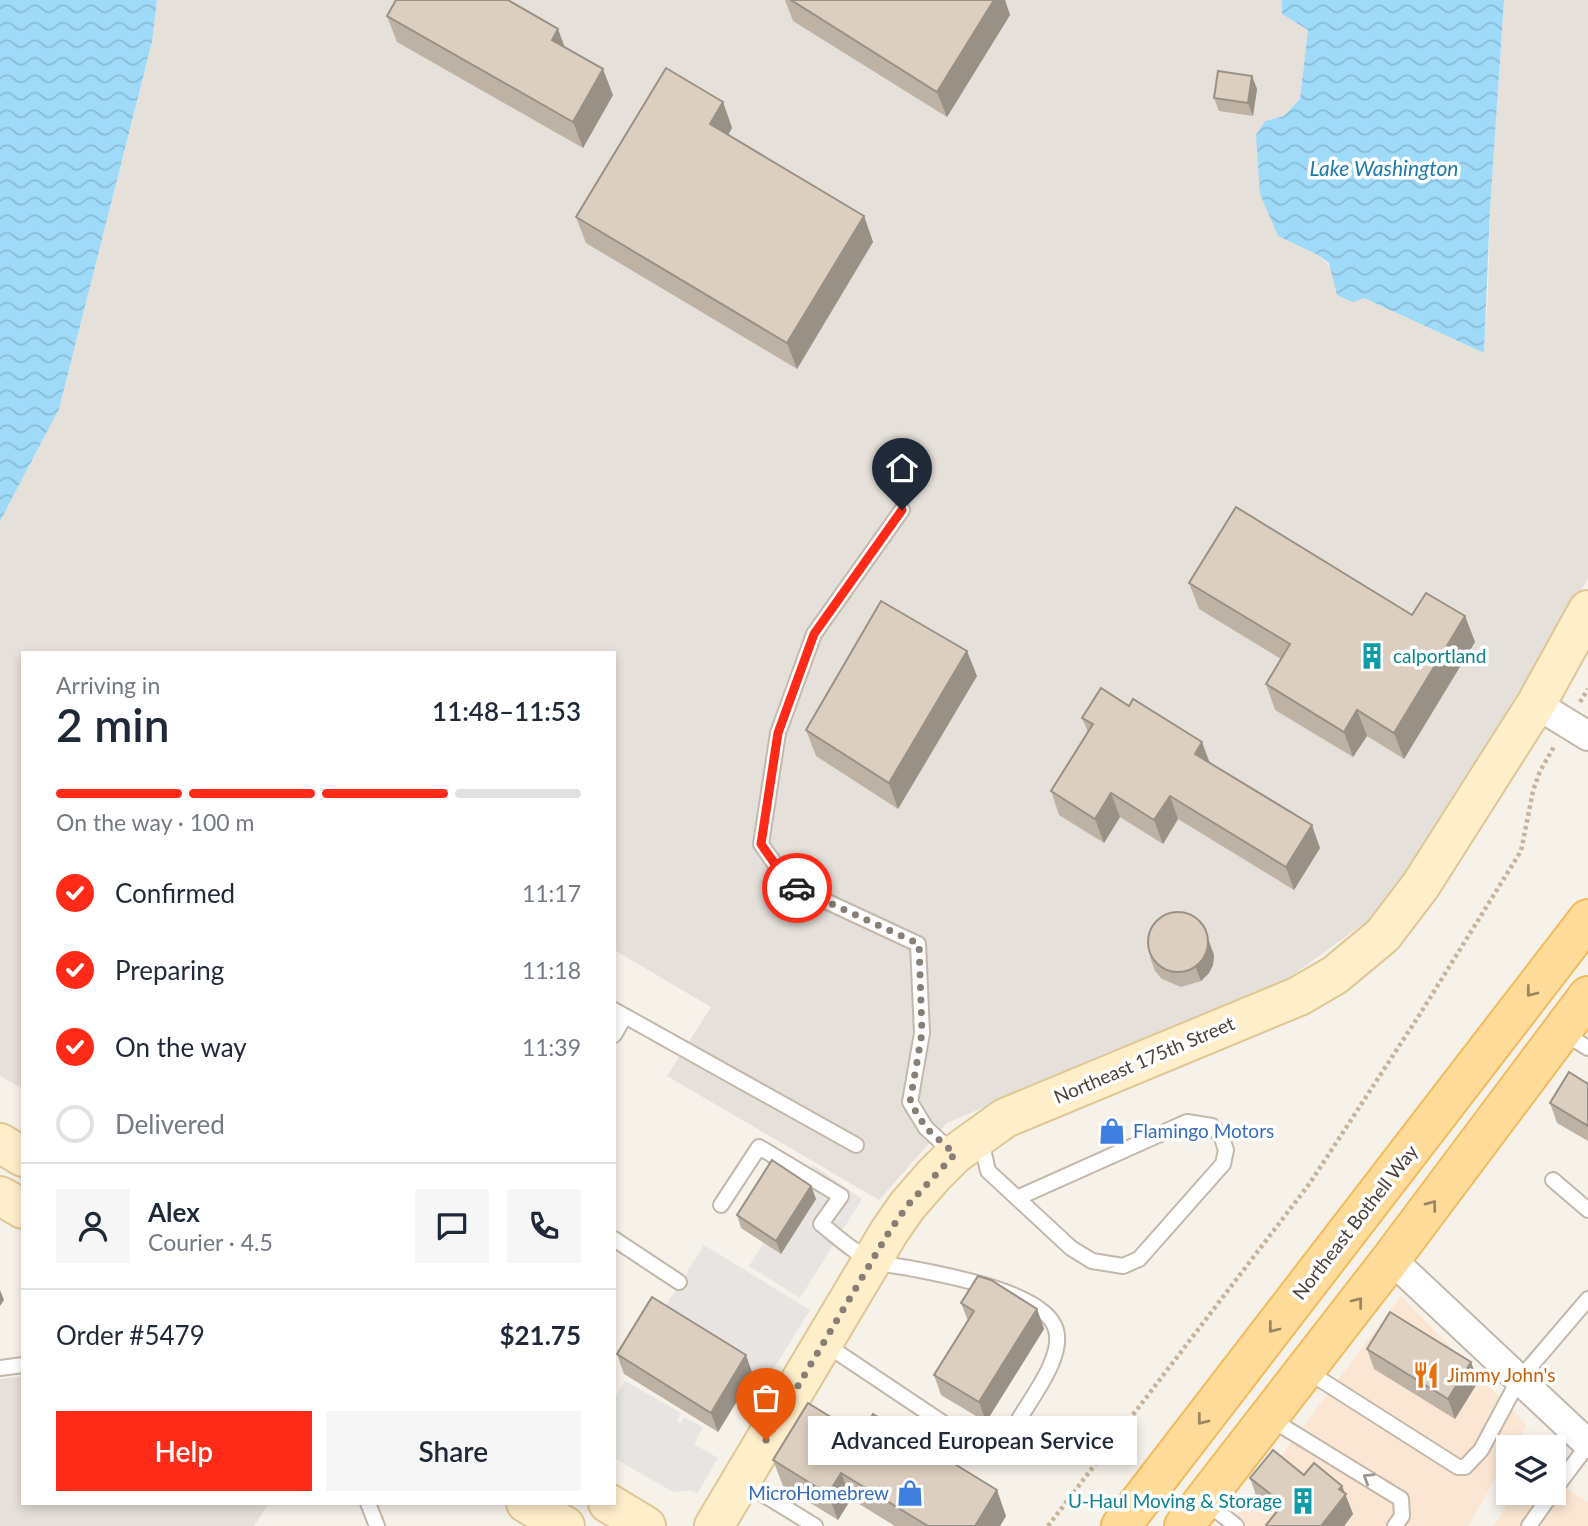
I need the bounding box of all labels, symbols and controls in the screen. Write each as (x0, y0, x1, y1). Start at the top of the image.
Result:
water label: Lake Washington (1310, 155, 1458, 180)
pin (872, 438, 932, 510)
icon: home (883, 449, 921, 487)
building icon: calportland (1357, 641, 1387, 671)
place label: calportland (1393, 644, 1486, 667)
text: Arriving in (56, 671, 160, 699)
text: 11:48–11:53 (432, 695, 581, 727)
text: 2 min (56, 697, 170, 752)
text: On the way · 100 m (56, 808, 255, 836)
courier (762, 853, 832, 923)
icon: car (778, 869, 816, 907)
icon: check (56, 874, 94, 912)
text: Confirmed (115, 877, 235, 909)
text: 11:17 (522, 879, 581, 907)
icon: check (56, 951, 94, 989)
text: Preparing (115, 954, 224, 986)
text: 11:18 (522, 956, 581, 984)
one-way arrow (1527, 984, 1540, 997)
street label: Northeast 175th Street (1050, 1011, 1238, 1108)
icon: check (56, 1028, 94, 1066)
text: On the way (115, 1031, 247, 1063)
text: 11:39 (522, 1033, 581, 1061)
text: Delivered (115, 1108, 225, 1140)
shop icon: Flamingo Motors (1097, 1116, 1127, 1146)
place label: Flamingo Motors (1133, 1119, 1274, 1142)
street label: Northeast Bothell Way (1287, 1140, 1422, 1304)
button: person (56, 1189, 130, 1263)
button: chat (415, 1189, 489, 1263)
button: phone (507, 1189, 581, 1263)
text: Alex (148, 1196, 200, 1228)
one-way arrow (1424, 1200, 1436, 1212)
text: Courier · 4.5 (148, 1228, 273, 1256)
one-way arrow (1349, 1298, 1362, 1310)
text: Order #5479 (56, 1319, 205, 1351)
text: $21.75 (499, 1319, 581, 1351)
one-way arrow (1269, 1320, 1282, 1333)
restaurant icon: Jimmy John's (1411, 1360, 1441, 1390)
place label: Jimmy John's (1447, 1363, 1556, 1386)
pin (736, 1368, 796, 1440)
icon: bag (747, 1379, 785, 1417)
button: Help (56, 1411, 312, 1491)
button: Share (326, 1411, 581, 1491)
one-way arrow (1198, 1413, 1211, 1425)
callout: Advanced European Service (808, 1416, 1137, 1464)
text: Advanced European Service (831, 1426, 1114, 1454)
map controls (1496, 1435, 1566, 1505)
button: layers (1496, 1435, 1566, 1505)
one-way arrow (1363, 1474, 1376, 1486)
shop icon: MicroHomebrew (895, 1478, 925, 1508)
place label: MicroHomebrew (748, 1481, 889, 1504)
building icon: U-Haul Moving & Storage (1288, 1486, 1318, 1516)
place label: U-Haul Moving & Storage (1068, 1489, 1282, 1512)

